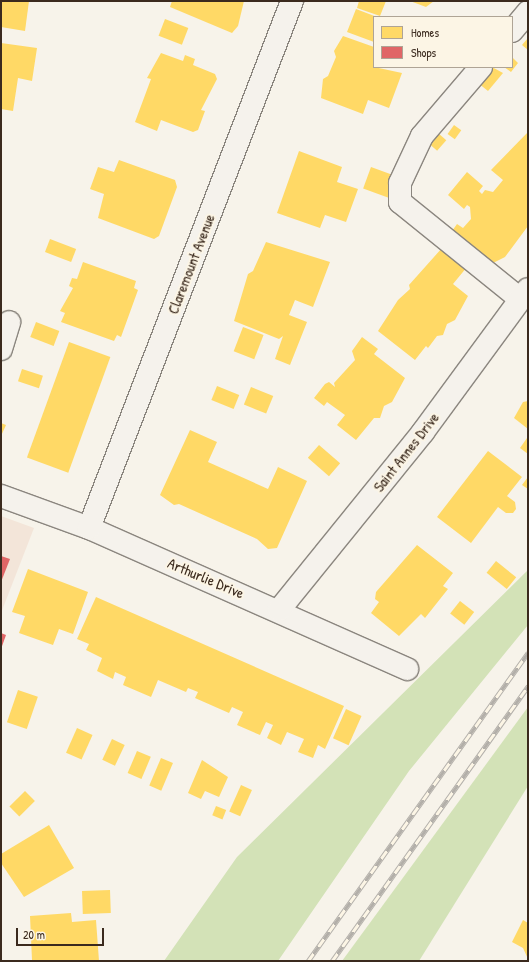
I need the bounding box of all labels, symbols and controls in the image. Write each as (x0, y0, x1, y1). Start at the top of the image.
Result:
legend (373, 16, 513, 68)
text: Homes (411, 24, 439, 41)
text: Shops (411, 44, 436, 61)
street label: Claremount Avenue (164, 212, 218, 316)
street label: Saint Annes Drive (369, 409, 443, 495)
street label: Arthurlie Drive (165, 554, 247, 602)
scale bar (18, 920, 106, 946)
text: 20 m (23, 926, 45, 943)

